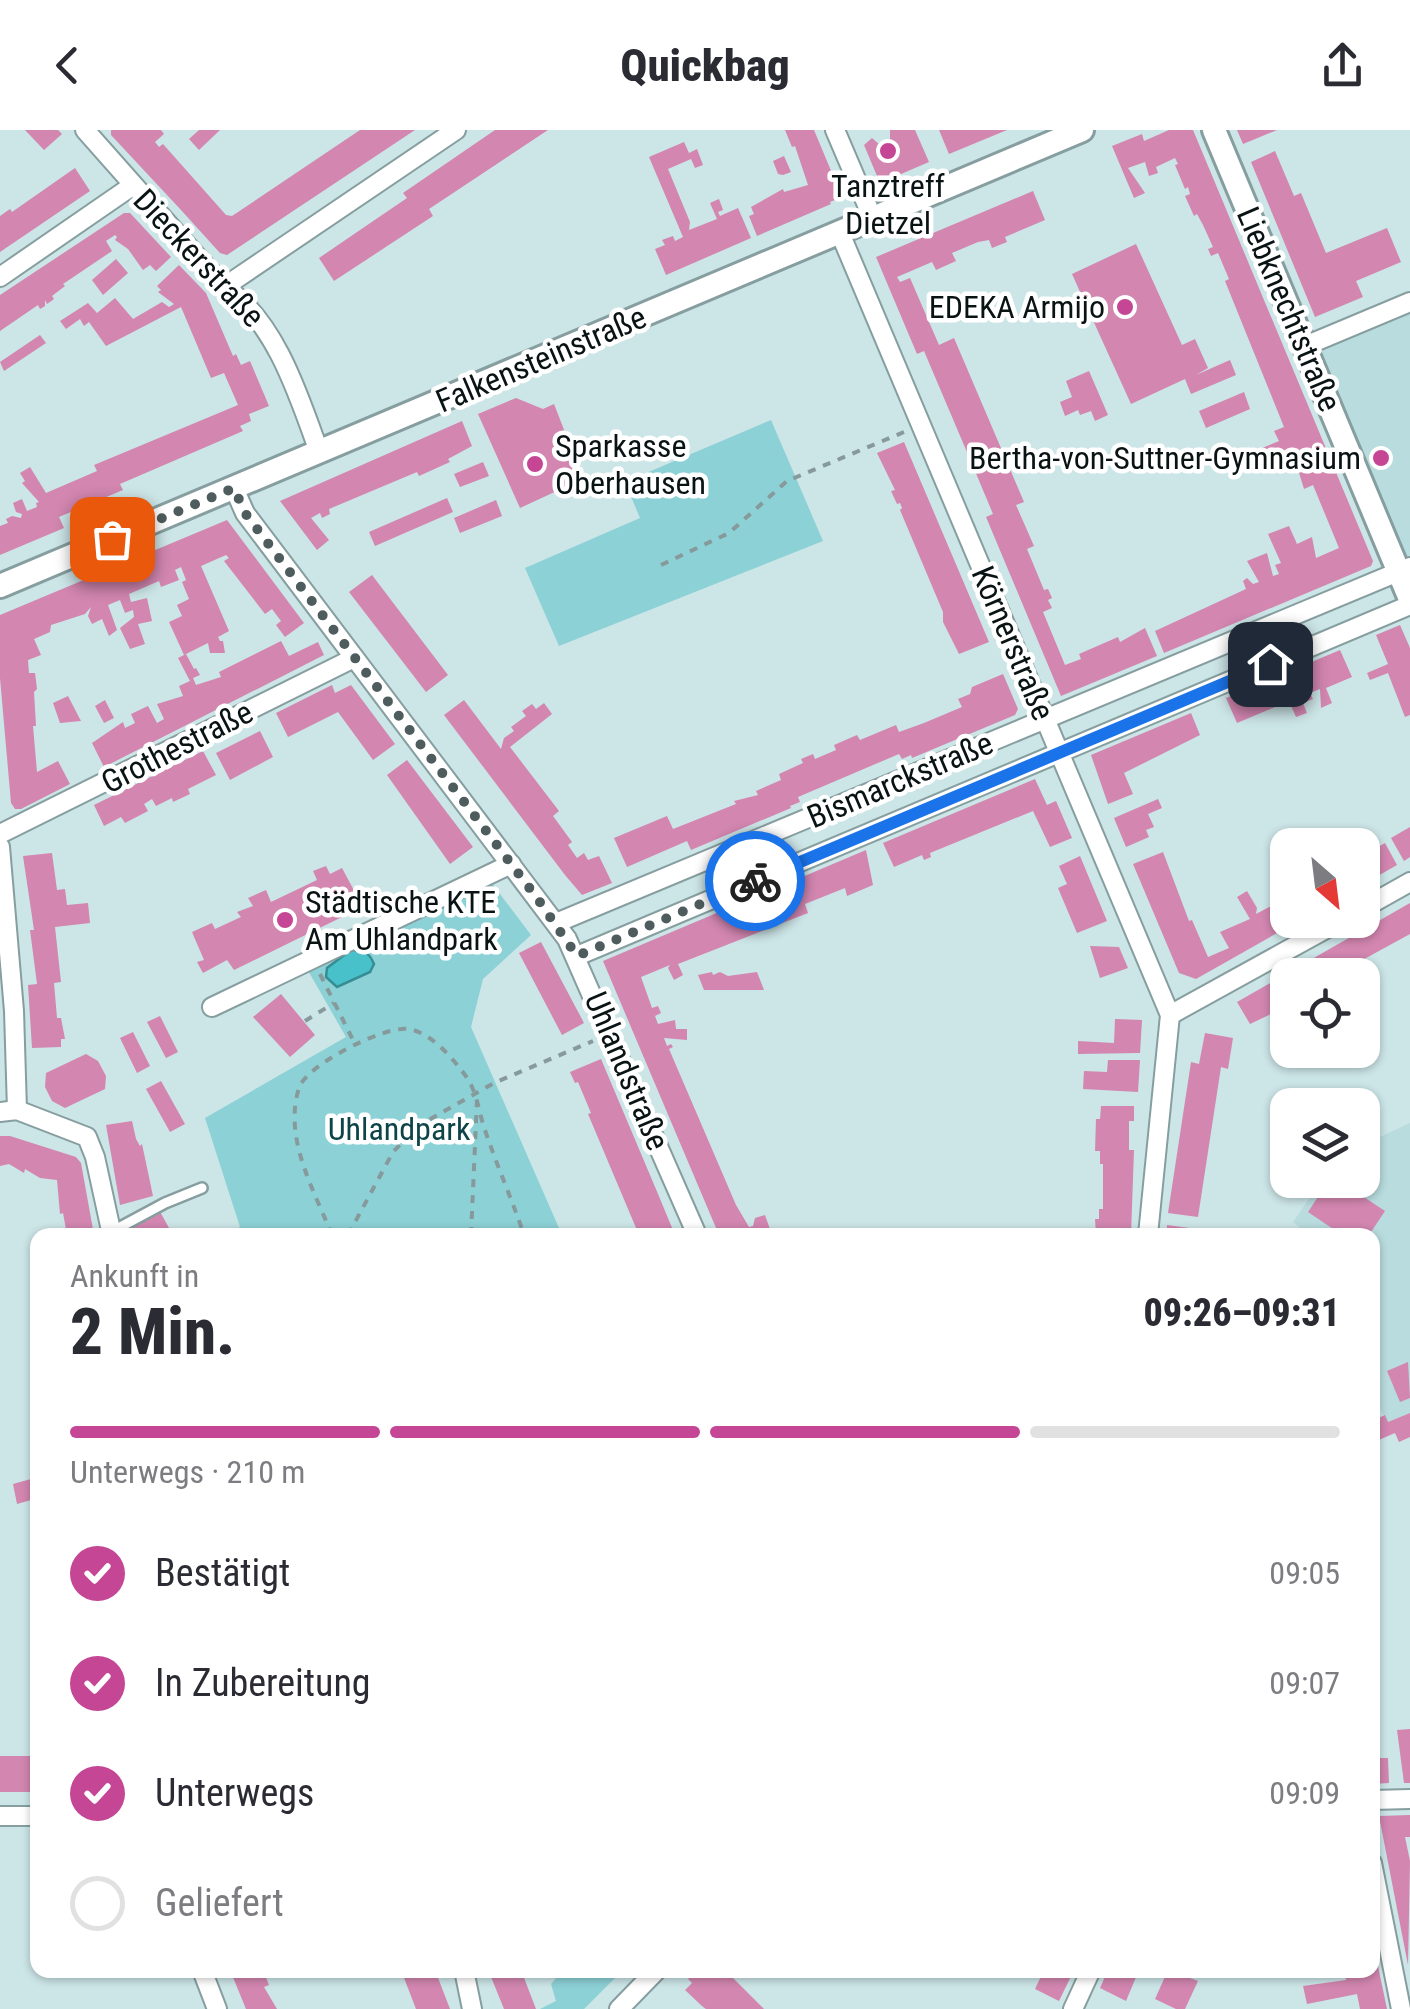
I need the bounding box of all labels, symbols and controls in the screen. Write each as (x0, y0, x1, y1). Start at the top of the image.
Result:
icon: back (40, 38, 95, 93)
icon: share (1315, 38, 1370, 93)
text: Quickbag (620, 39, 790, 92)
marker: Tanztreff Dietzel (877, 140, 899, 162)
place label: Tanztreff Dietzel (831, 167, 945, 242)
street label: Dieckerstraße (126, 181, 272, 335)
street label: Liebknechtstraße (1229, 201, 1349, 417)
place label: EDEKA Armijo (929, 288, 1105, 326)
marker: EDEKA Armijo (1114, 296, 1136, 318)
street label: Falkensteinstraße (430, 298, 652, 420)
place label: Sparkasse Oberhausen (555, 427, 706, 502)
place label: Bertha-von-Suttner-Gymnasium (969, 439, 1361, 477)
marker: Bertha-von-Suttner-Gymnasium (1370, 447, 1392, 469)
marker: Sparkasse Oberhausen (524, 453, 546, 475)
pin (70, 497, 155, 582)
icon: bag (85, 512, 140, 567)
street label: Körnerstraße (964, 560, 1062, 726)
pin (1228, 622, 1313, 707)
icon: home (1243, 637, 1298, 692)
street label: Grothestraße (95, 693, 259, 801)
street label: Bismarckstraße (802, 724, 998, 836)
north arrow (1270, 828, 1380, 938)
map controls (1270, 828, 1380, 1198)
courier (705, 831, 805, 931)
icon: bike (728, 854, 783, 909)
place label: Städtische KTE Am Uhlandpark (305, 883, 498, 958)
marker: Städtische KTE Am Uhlandpark (274, 909, 296, 931)
button: locate (1270, 958, 1380, 1068)
street label: Uhlandstraße (577, 986, 677, 1156)
button: layers (1270, 1088, 1380, 1198)
park label: Uhlandpark (328, 1110, 471, 1148)
text: Ankunft in (70, 1257, 199, 1295)
text: 09:26–09:31 (1143, 1291, 1340, 1335)
text: 2 Min. (70, 1294, 235, 1370)
text: Unterwegs · 210 m (70, 1453, 305, 1491)
icon: check (70, 1546, 125, 1601)
text: Bestätigt (155, 1551, 290, 1595)
text: 09:05 (1269, 1554, 1340, 1592)
icon: check (70, 1656, 125, 1711)
text: In Zubereitung (155, 1661, 371, 1705)
text: 09:07 (1269, 1664, 1340, 1702)
icon: check (70, 1766, 125, 1821)
text: Unterwegs (155, 1771, 314, 1815)
text: 09:09 (1269, 1774, 1340, 1812)
text: Geliefert (155, 1881, 284, 1925)

